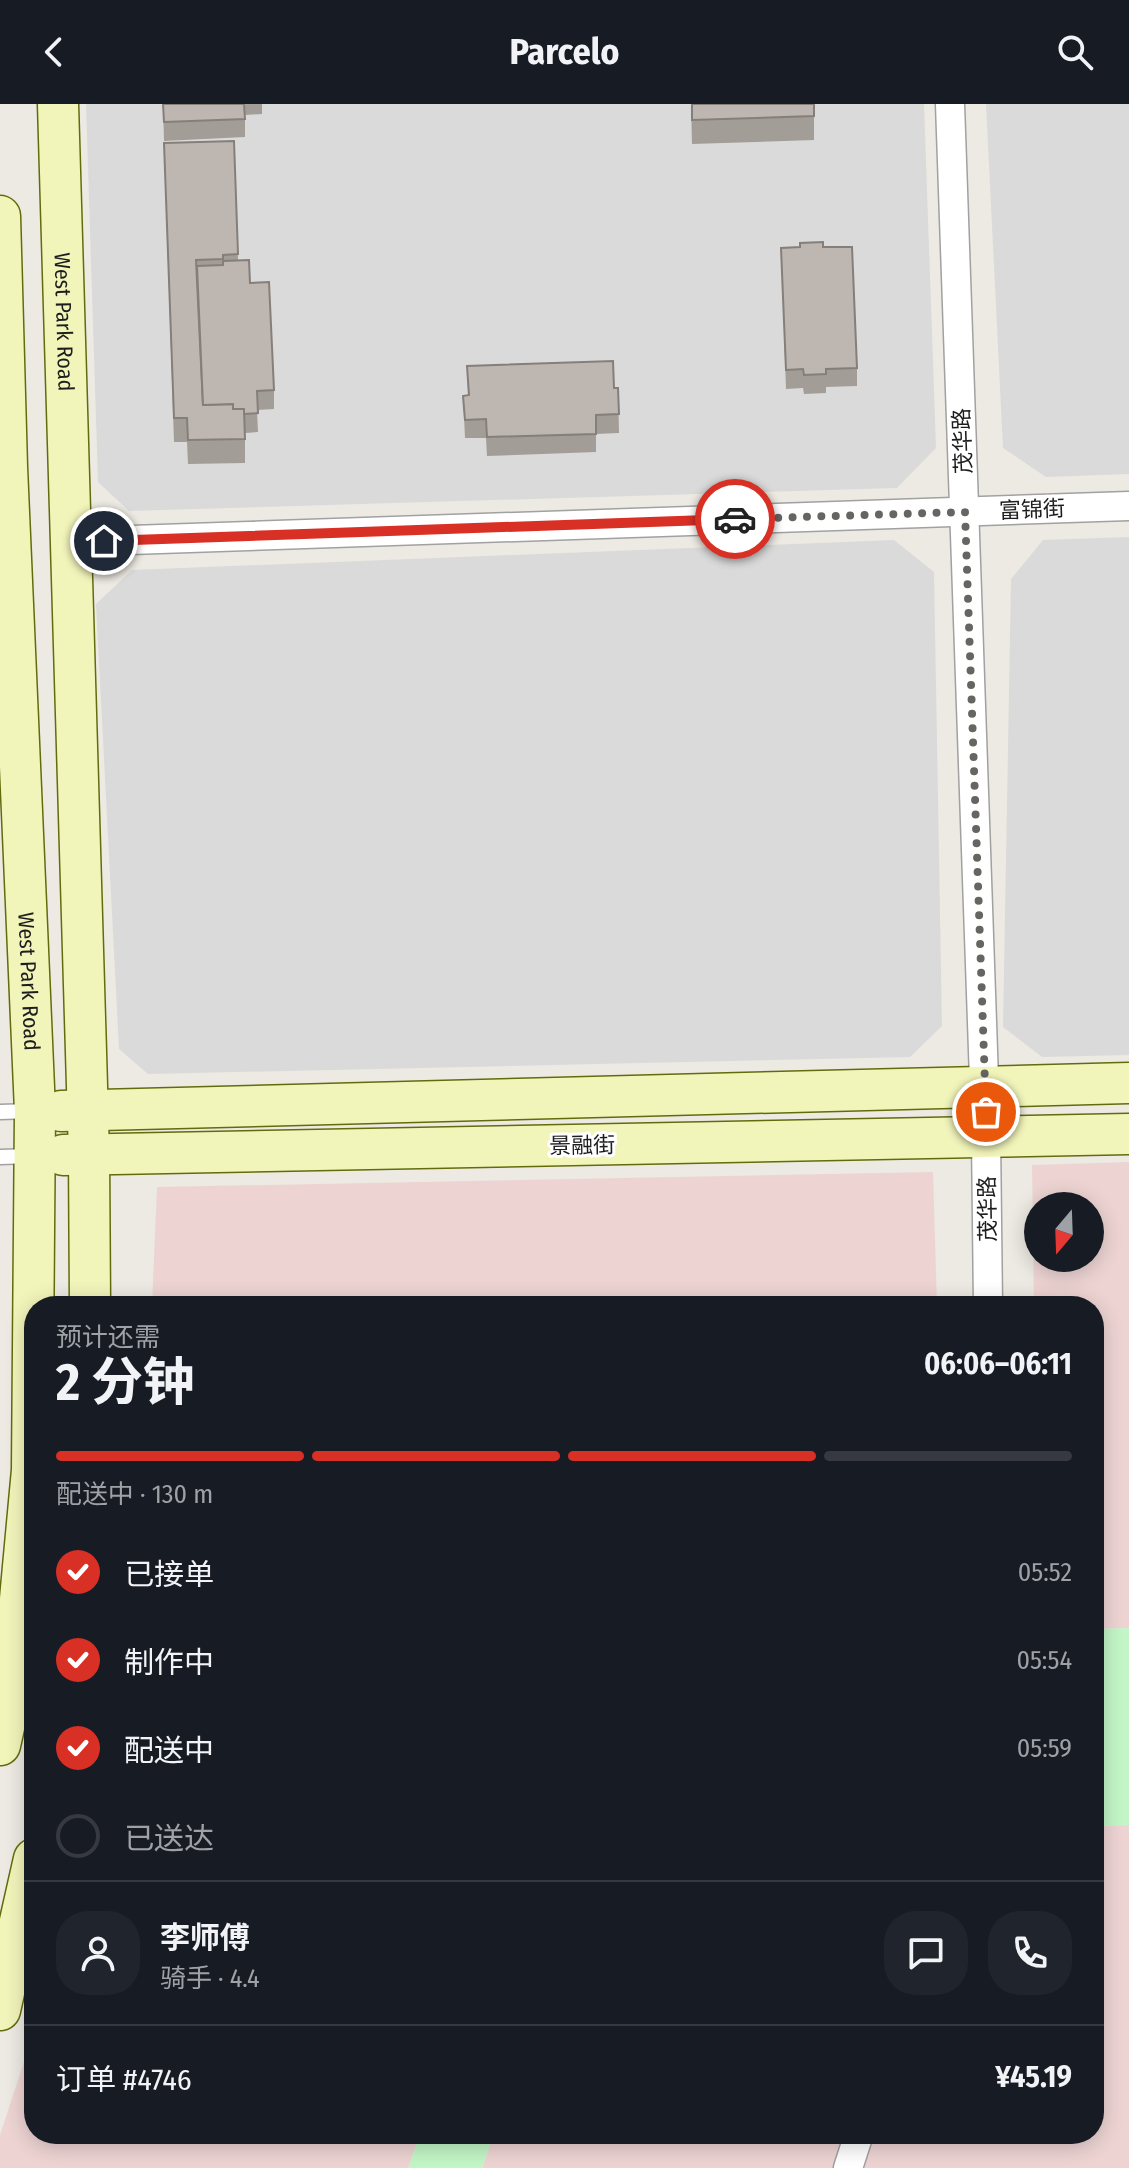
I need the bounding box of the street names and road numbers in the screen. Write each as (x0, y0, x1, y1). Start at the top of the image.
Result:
street label: West Park Road (48, 252, 79, 392)
street label: 茂华路 (948, 408, 977, 474)
street label: 富锦街 (999, 495, 1065, 524)
street label: West Park Road (12, 912, 45, 1051)
street label: 景融街 (549, 1131, 615, 1160)
street label: 茂华路 (973, 1176, 1002, 1242)

